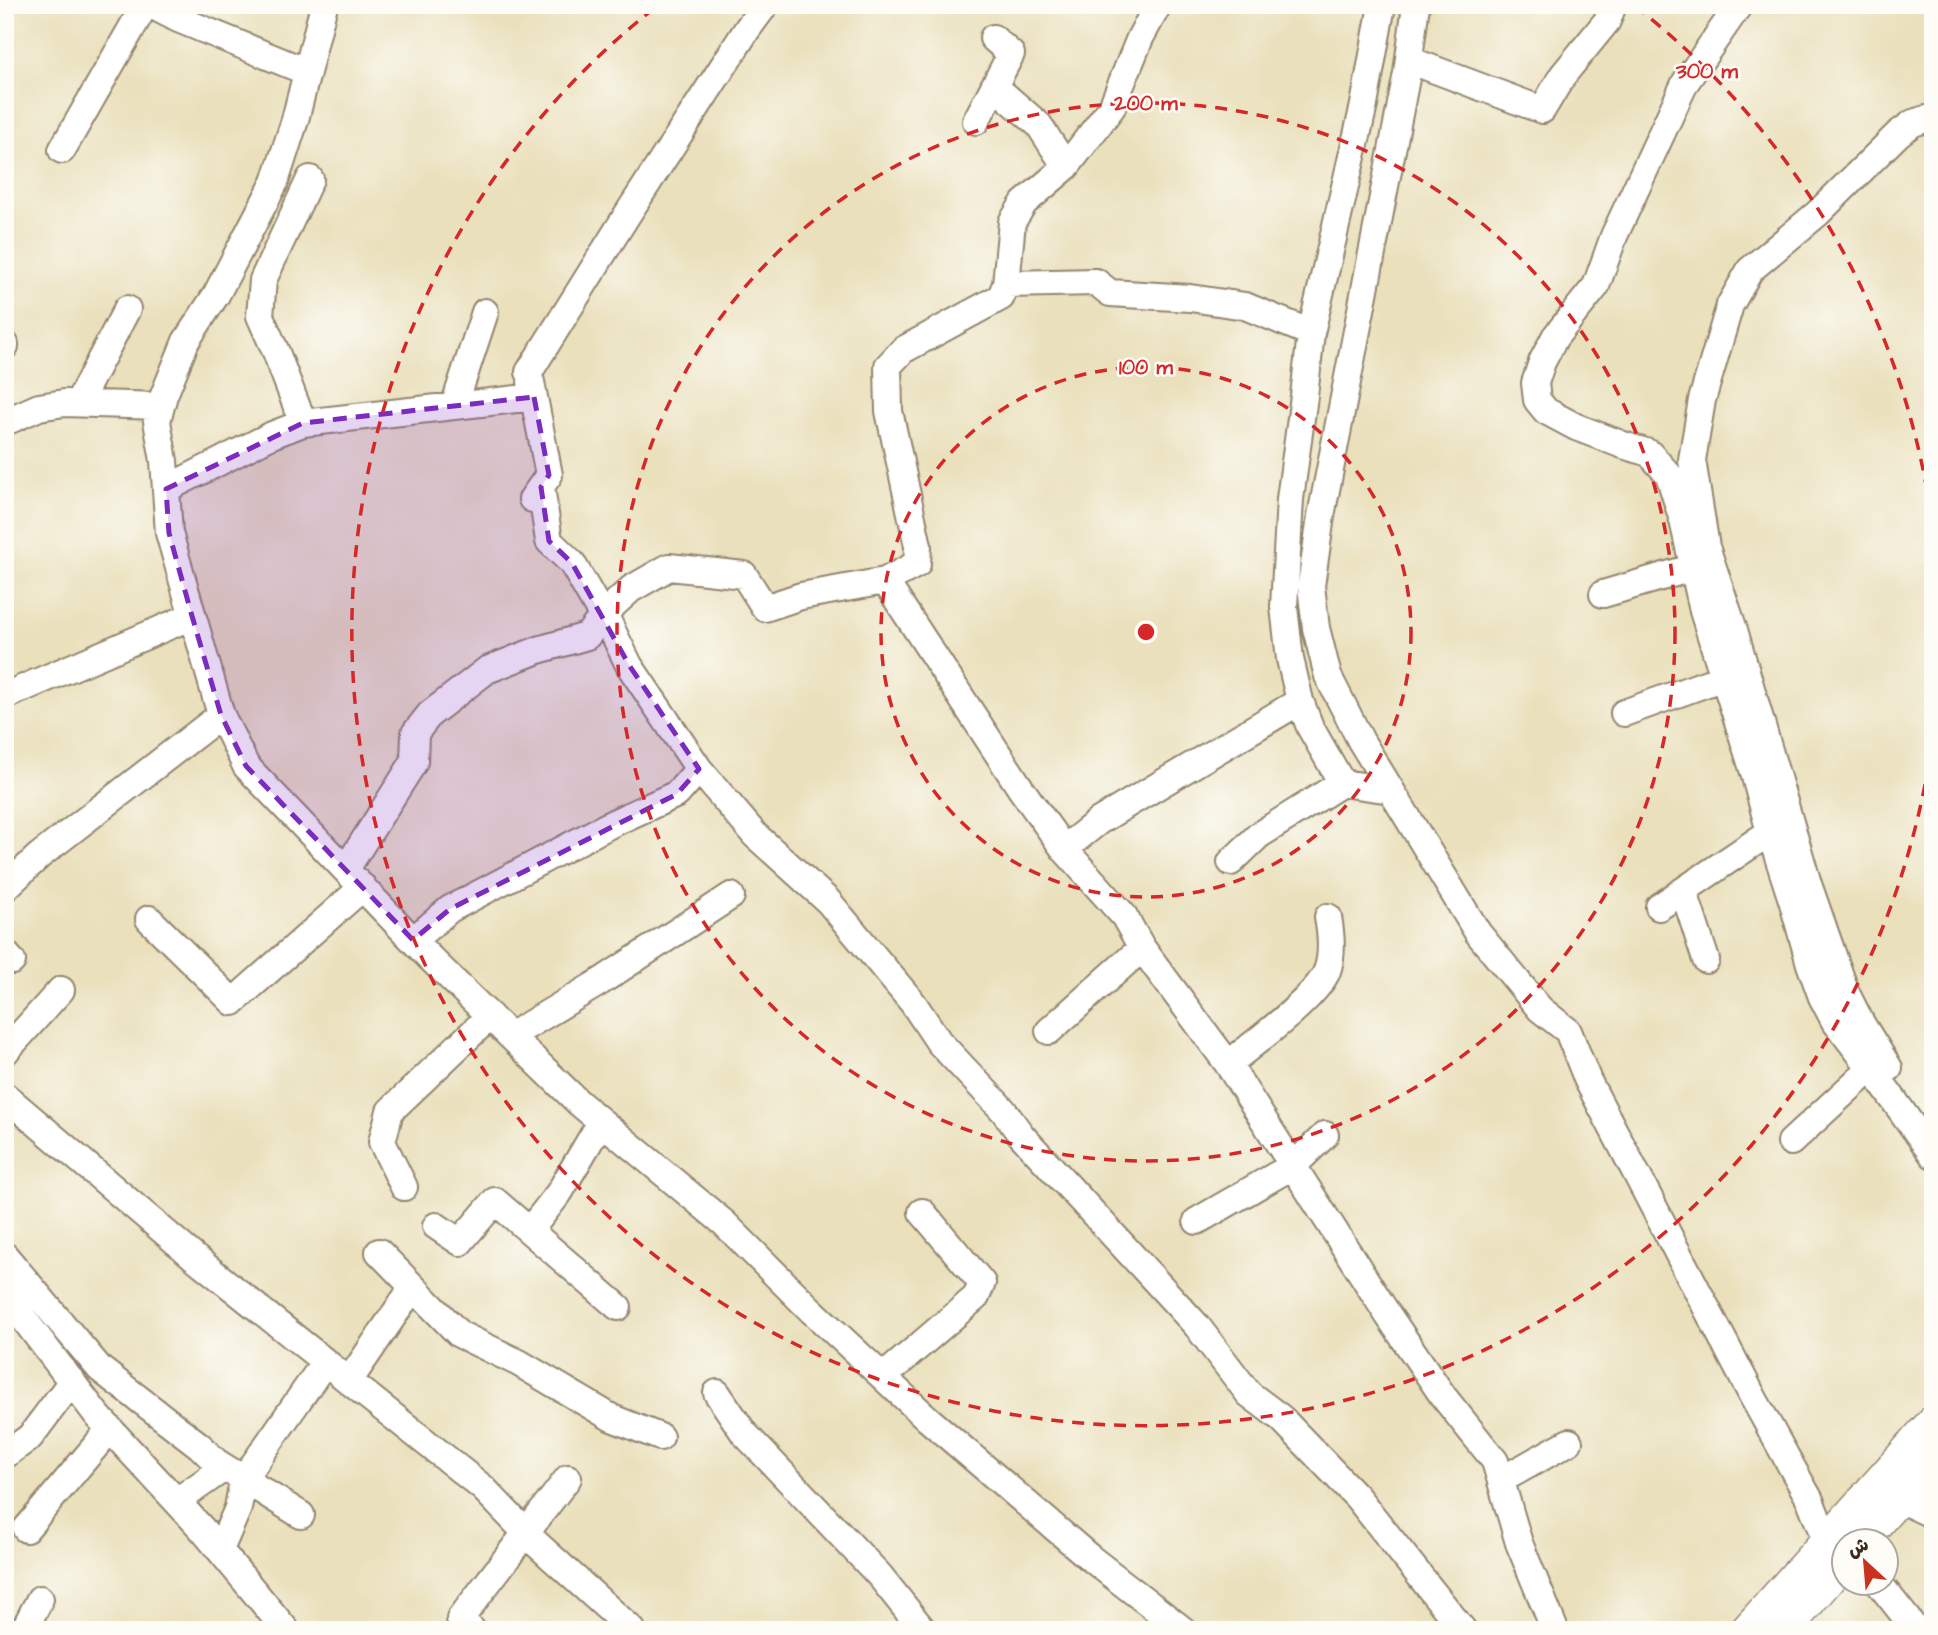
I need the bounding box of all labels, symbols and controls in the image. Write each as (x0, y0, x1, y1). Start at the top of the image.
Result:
text: 300 m (1675, 57, 1739, 86)
text: 200 m (1113, 89, 1178, 118)
text: 100 m (1119, 353, 1174, 382)
centre of rings (1134, 620, 1158, 644)
north arrow (1829, 1526, 1899, 1596)
text: ش (1843, 1531, 1874, 1565)

